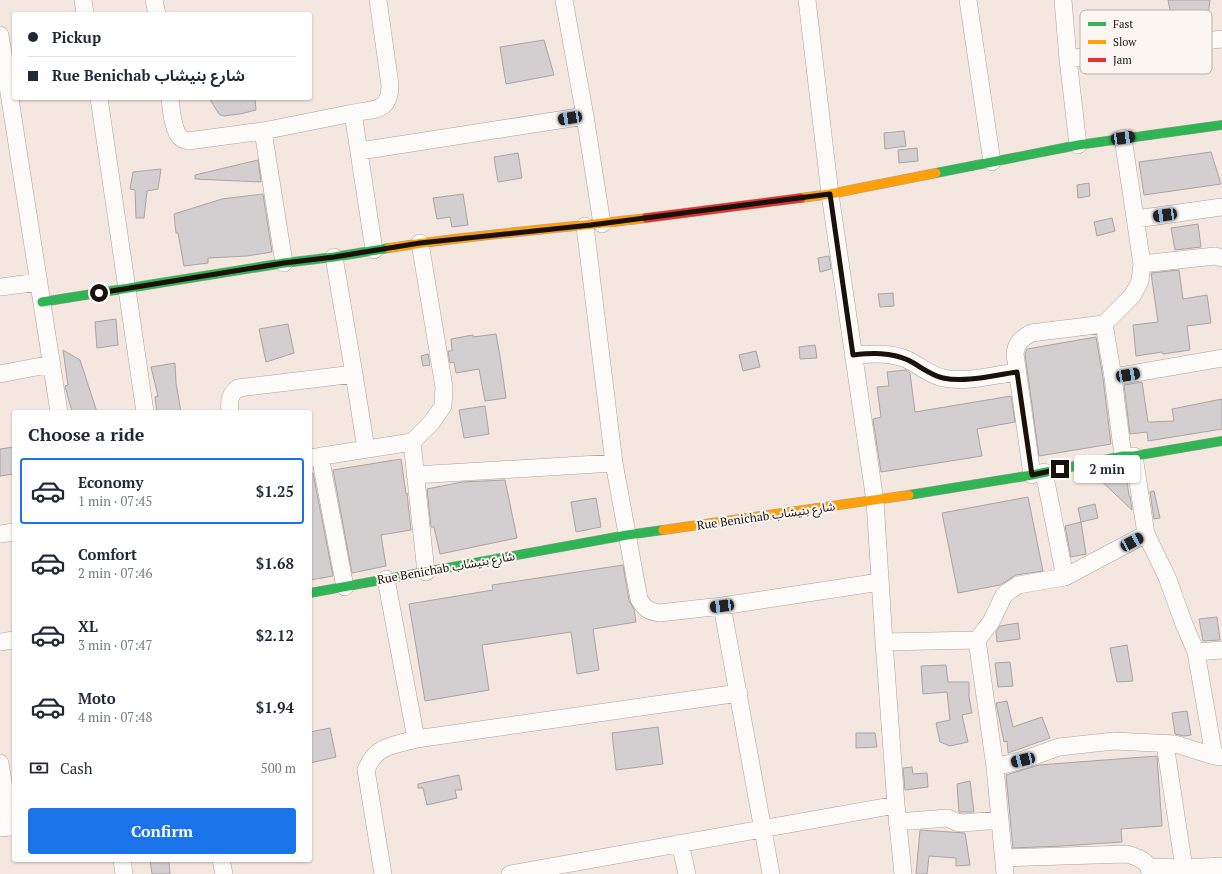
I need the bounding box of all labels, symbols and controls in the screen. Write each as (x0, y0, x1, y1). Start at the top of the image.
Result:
legend (1080, 10, 1212, 74)
text: Fast (1113, 17, 1133, 31)
text: Pickup (52, 27, 101, 47)
text: Slow (1113, 35, 1137, 49)
text: Jam (1113, 53, 1132, 67)
text: Rue Benichab شارع بنيشاب (52, 65, 245, 85)
car (557, 110, 583, 126)
car (1110, 130, 1136, 146)
car (1152, 207, 1178, 223)
route start (90, 284, 108, 302)
car (1115, 367, 1141, 383)
text: Choose a ride (28, 422, 144, 446)
callout: 2 min (1074, 455, 1140, 483)
route end (1051, 460, 1069, 478)
text: 2 min (1089, 460, 1125, 478)
text: Economy (78, 472, 143, 492)
icon: car (30, 473, 66, 509)
text: $1.25 (256, 481, 294, 501)
text: 1 min · 07:45 (78, 492, 152, 510)
street label: Rue Benichab شارع بنيشاب (696, 498, 836, 535)
car (1119, 531, 1145, 553)
text: Comfort (78, 544, 137, 564)
icon: car (30, 545, 66, 581)
street label: Rue Benichab شارع بنيشاب (376, 548, 516, 589)
text: $1.68 (256, 553, 294, 573)
text: 2 min · 07:46 (78, 564, 152, 582)
car (709, 599, 735, 613)
text: XL (78, 616, 98, 636)
icon: car (30, 617, 66, 653)
text: $2.12 (256, 625, 294, 645)
text: 3 min · 07:47 (78, 636, 152, 654)
text: Moto (78, 688, 116, 708)
icon: car (30, 689, 66, 725)
text: $1.94 (256, 697, 294, 717)
text: 4 min · 07:48 (78, 708, 152, 726)
car (1010, 751, 1036, 769)
icon: cash (28, 757, 50, 779)
text: Cash (60, 758, 93, 778)
text: 500 m (261, 759, 296, 777)
button: Confirm (28, 808, 296, 854)

